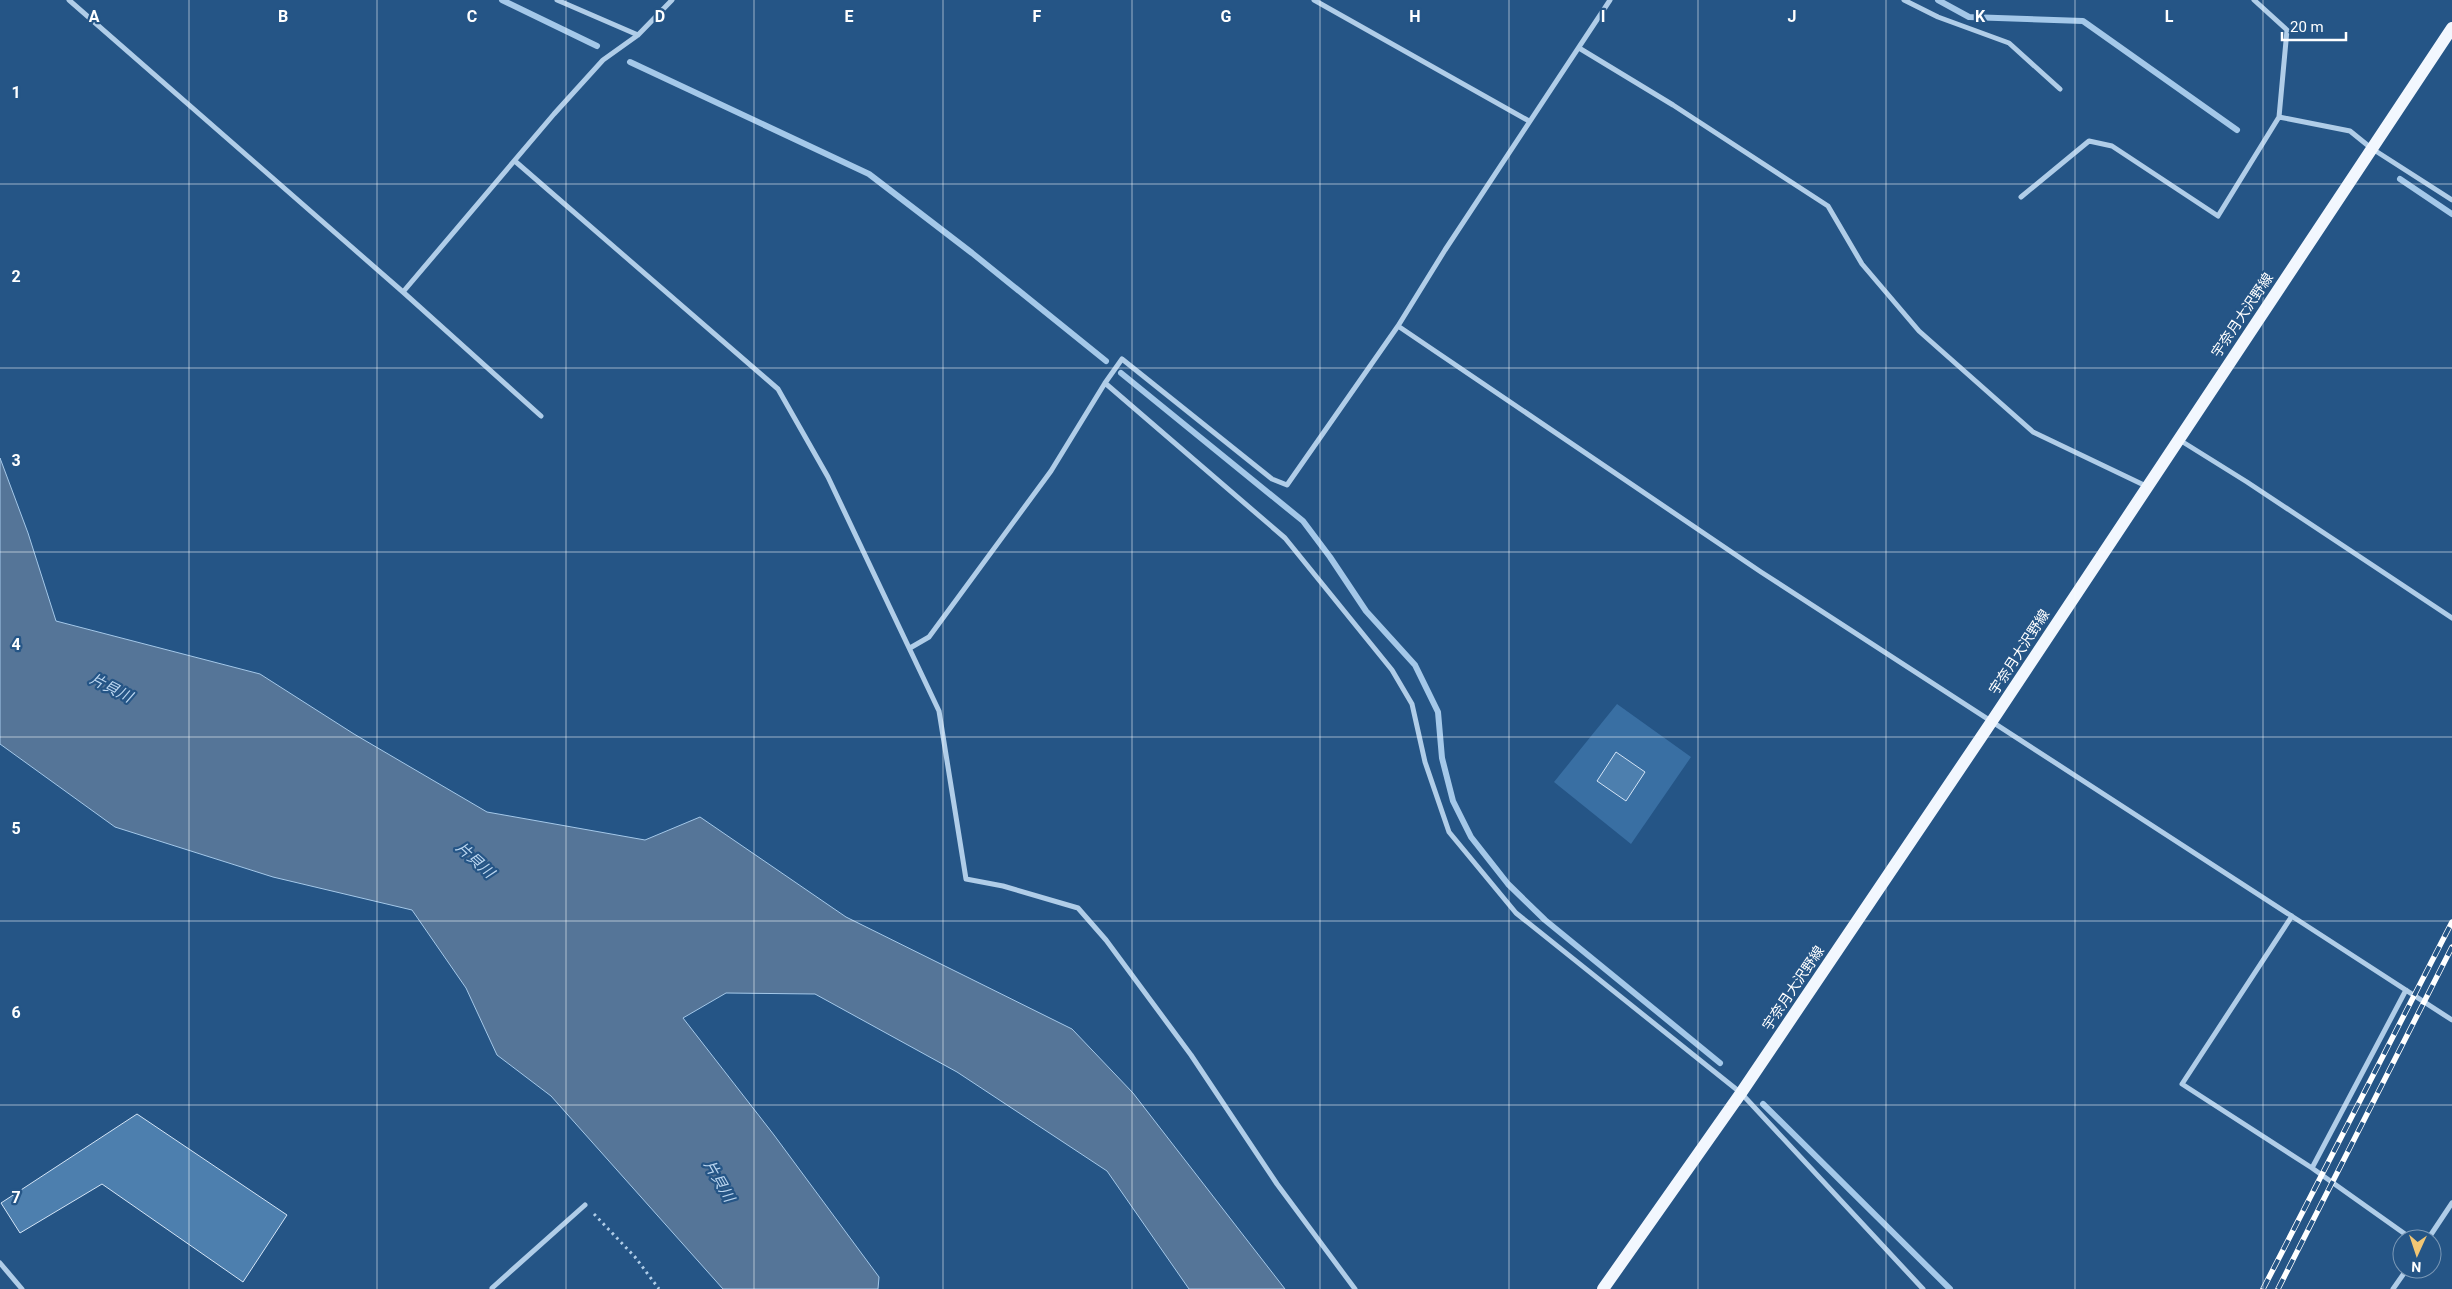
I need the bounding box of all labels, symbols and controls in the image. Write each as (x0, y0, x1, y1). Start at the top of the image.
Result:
text: A (89, 7, 100, 26)
text: B (278, 7, 288, 26)
text: C (467, 7, 477, 26)
text: D (655, 7, 665, 26)
text: E (845, 7, 854, 26)
text: F (1033, 7, 1042, 26)
text: G (1221, 7, 1232, 26)
text: H (1409, 7, 1421, 26)
text: I (1601, 7, 1605, 26)
text: J (1788, 7, 1796, 26)
text: K (1975, 7, 1986, 26)
text: L (2165, 7, 2174, 26)
scale bar (2282, 10, 2346, 42)
text: 20 m (2290, 18, 2324, 36)
text: 1 (11, 83, 21, 102)
text: 2 (11, 267, 21, 286)
street label: 宇奈月大沢野線 (2208, 270, 2276, 360)
text: 3 (11, 451, 21, 470)
street label: 宇奈月大沢野線 (1986, 607, 2052, 697)
text: 4 (11, 635, 21, 654)
water label: 片貝川 (87, 670, 137, 707)
text: 5 (11, 819, 21, 838)
water label: 片貝川 (452, 838, 499, 883)
street label: 宇奈月大沢野線 (1759, 943, 1827, 1033)
text: 6 (11, 1003, 21, 1022)
water label: 片貝川 (700, 1157, 739, 1207)
text: 7 (11, 1188, 21, 1207)
north arrow (2392, 1229, 2442, 1279)
text: N (2411, 1259, 2422, 1275)

